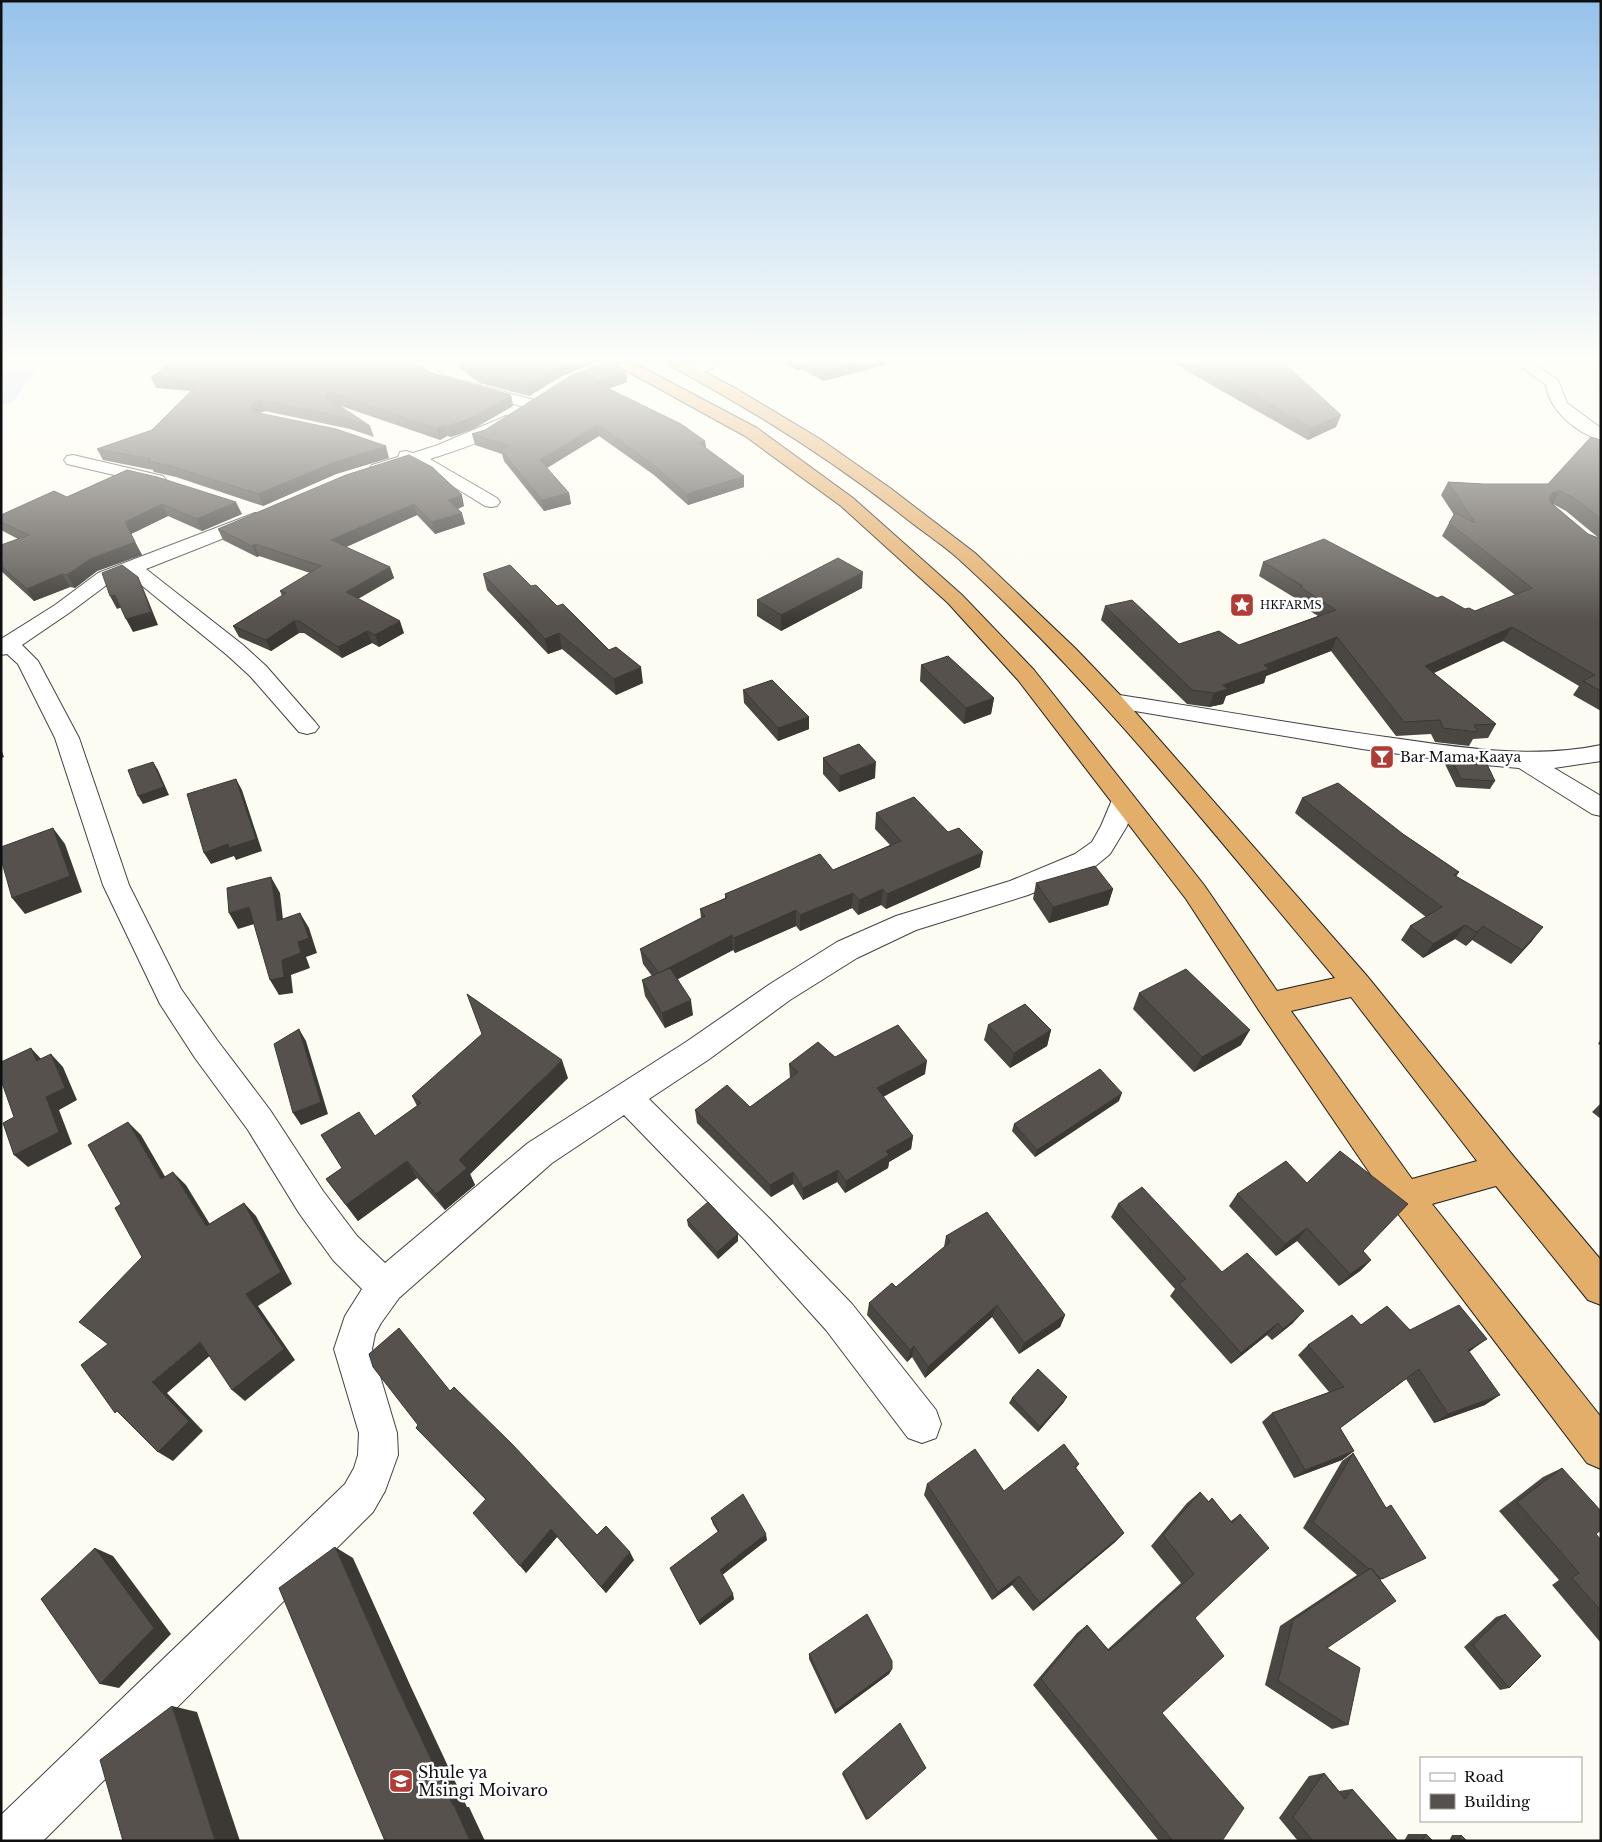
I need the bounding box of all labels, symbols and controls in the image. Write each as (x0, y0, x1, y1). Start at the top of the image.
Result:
place icon: HKFARMS (1229, 592, 1255, 618)
place label: HKFARMS (1260, 598, 1322, 612)
bar icon: Bar Mama Kaaya (1369, 744, 1395, 770)
place label: Bar Mama Kaaya (1400, 748, 1521, 766)
legend (1420, 1757, 1582, 1822)
place label: Shule ya Msingi Moivaro (418, 1762, 548, 1800)
text: Road (1464, 1767, 1504, 1786)
school or university icon: Shule ya Msingi Moivaro (388, 1768, 414, 1794)
text: Building (1464, 1792, 1531, 1811)

